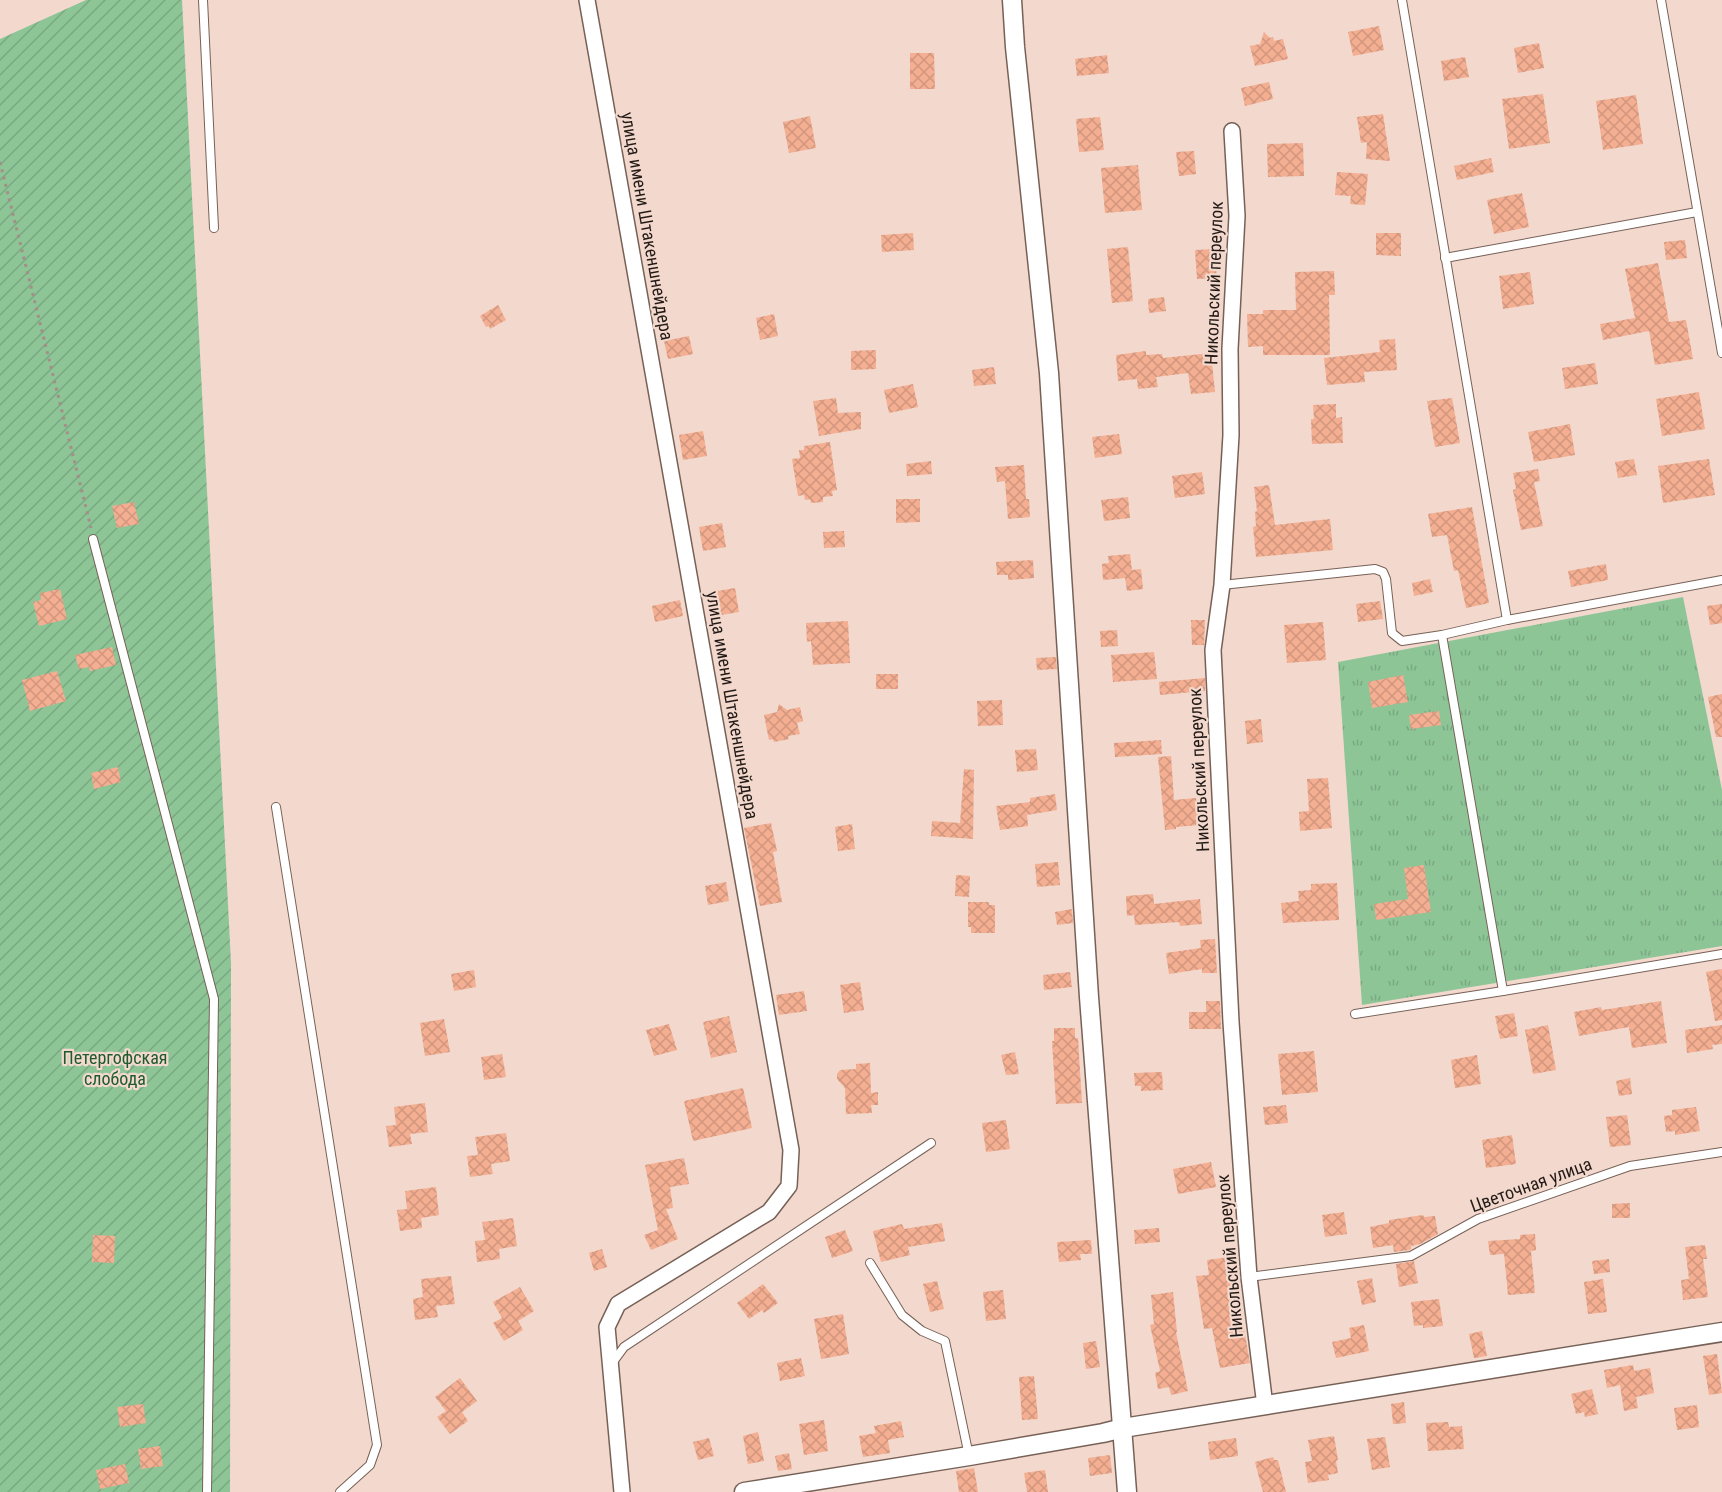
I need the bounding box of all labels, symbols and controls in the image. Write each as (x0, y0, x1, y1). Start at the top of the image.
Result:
street label: улица имени Штакеншнейдера (617, 110, 678, 342)
street label: Никольский переулок (1200, 200, 1227, 365)
street label: улица имени Штакеншнейдера (702, 589, 763, 821)
street label: Никольский переулок (1184, 687, 1213, 852)
park label: Петергофская слобода (63, 1047, 167, 1089)
street label: Цветочная улица (1467, 1153, 1595, 1216)
street label: Никольский переулок (1212, 1173, 1247, 1339)

